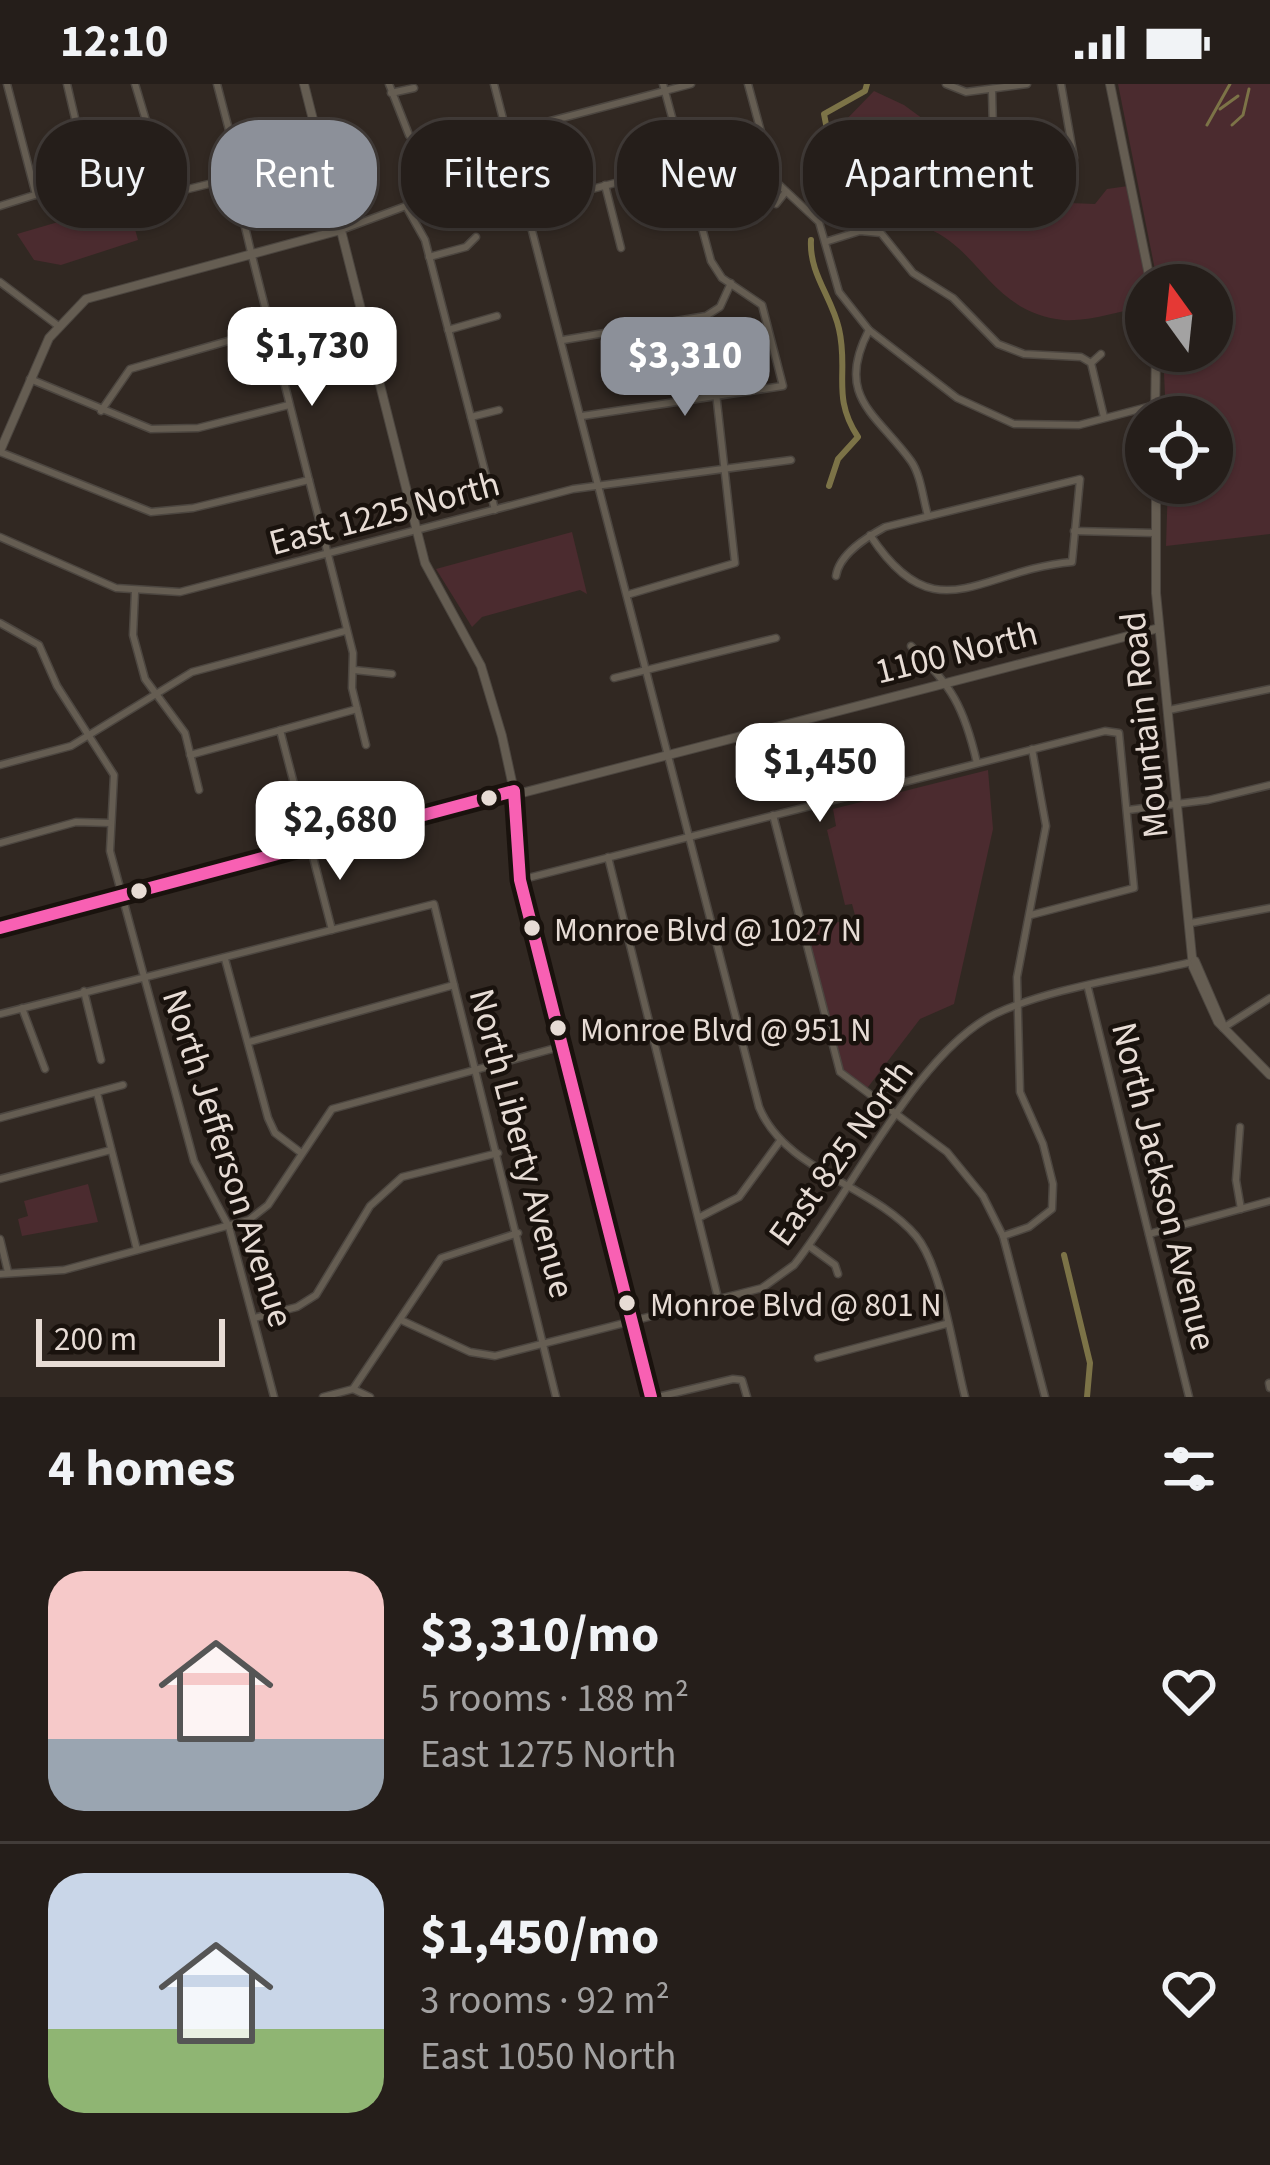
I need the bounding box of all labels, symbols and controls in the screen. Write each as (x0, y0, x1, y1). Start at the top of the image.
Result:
text: 12:10 (60, 10, 169, 74)
chip: Buy (36, 120, 187, 228)
chip: Rent (211, 120, 377, 228)
chip: Filters (401, 120, 593, 228)
chip: New (617, 120, 779, 228)
chip: Apartment (803, 120, 1076, 228)
north arrow (1125, 264, 1233, 372)
map controls (1125, 264, 1233, 504)
pin: $1,730 (214, 307, 410, 409)
pin: $3,310 (587, 317, 783, 419)
text: $1,730 (255, 318, 369, 374)
text: $3,310 (628, 328, 742, 384)
button: locate (1125, 396, 1233, 504)
street label: East 1225 North (263, 458, 505, 569)
street label: 1100 North (870, 608, 1043, 697)
street label: Mountain Road (1107, 609, 1182, 841)
pin: $1,450 (722, 723, 918, 825)
text: $1,450 (763, 734, 877, 790)
pin: $2,680 (242, 781, 438, 883)
unlabelled marker (478, 787, 500, 809)
text: $2,680 (283, 792, 397, 848)
unlabelled marker (128, 880, 150, 902)
place label: Monroe Blvd @ 1027 N (554, 907, 862, 954)
marker: Monroe Blvd @ 1027 N (521, 917, 543, 939)
street label: North Jefferson Avenue (149, 983, 306, 1334)
street label: North Liberty Avenue (456, 983, 587, 1304)
place label: Monroe Blvd @ 951 N (580, 1007, 872, 1054)
marker: Monroe Blvd @ 951 N (547, 1017, 569, 1039)
street label: North Jackson Avenue (1098, 1017, 1229, 1356)
street label: East 825 North (756, 1049, 926, 1256)
place label: Monroe Blvd @ 801 N (650, 1282, 942, 1329)
marker: Monroe Blvd @ 801 N (616, 1292, 638, 1314)
scale bar (36, 1313, 225, 1366)
text: 200 m (54, 1316, 137, 1363)
text: 4 homes (48, 1433, 235, 1505)
icon: filters (1156, 1436, 1222, 1502)
text: $3,310/mo (420, 1599, 659, 1671)
icon: home (144, 1619, 288, 1763)
icon: heart (1156, 1658, 1222, 1724)
text: 5 rooms · 188 m² (420, 1671, 689, 1727)
text: East 1275 North (420, 1727, 676, 1783)
text: $1,450/mo (420, 1901, 659, 1973)
icon: home (144, 1921, 288, 2065)
icon: heart (1156, 1960, 1222, 2026)
text: 3 rooms · 92 m² (420, 1973, 670, 2029)
text: East 1050 North (420, 2029, 676, 2085)

